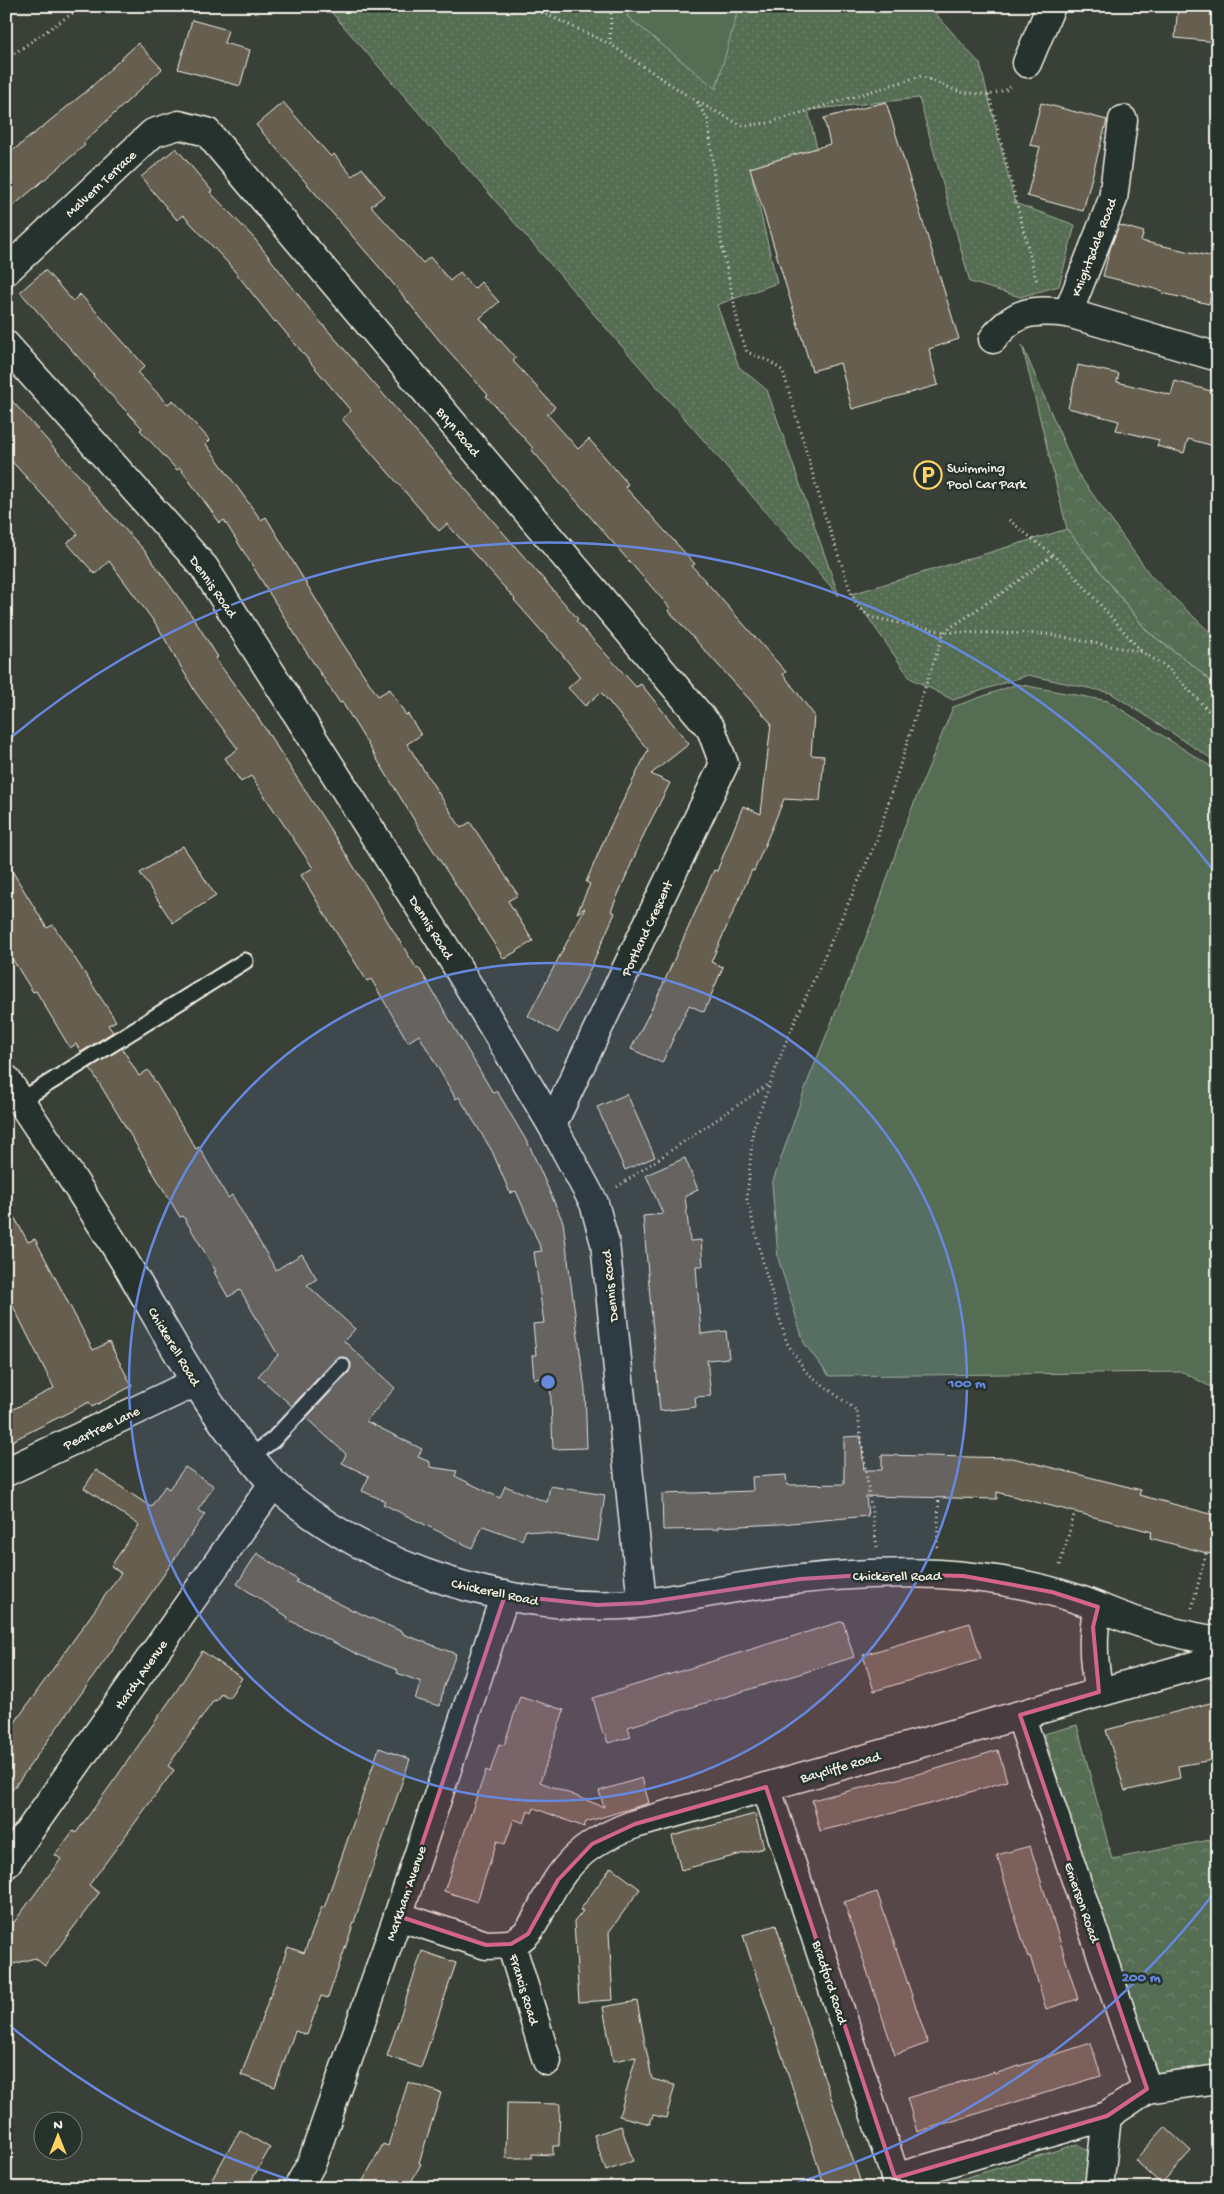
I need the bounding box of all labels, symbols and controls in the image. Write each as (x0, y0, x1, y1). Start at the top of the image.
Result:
street label: Malvern Terrace (63, 147, 141, 222)
street label: Knightsdale Road (1069, 195, 1123, 299)
street label: Bryn Road (431, 404, 484, 462)
parking icon: Swimming Pool Car Park (913, 460, 943, 490)
place label: Swimming Pool Car Park (946, 461, 1028, 494)
street label: Dennis Road (184, 552, 241, 623)
street label: Portland Crescent (618, 877, 678, 981)
street label: Dennis Road (403, 893, 457, 965)
street label: Dennis Road (599, 1247, 624, 1323)
street label: Chickerell Road (143, 1305, 204, 1391)
centre of rings (539, 1373, 557, 1391)
text: 100 m (947, 1375, 986, 1393)
street label: Peartree Lane (60, 1403, 144, 1455)
street label: Chickerell Road (853, 1569, 943, 1586)
street label: Chickerell Road (449, 1576, 541, 1611)
street label: Hardy Avenue (112, 1637, 173, 1714)
street label: Baycliffe Road (798, 1748, 884, 1788)
street label: Markham Avenue (383, 1843, 432, 1944)
street label: Emerson Road (1059, 1860, 1103, 1947)
street label: Bradford Road (807, 1938, 851, 2028)
street label: Francis Road (503, 1951, 542, 2029)
text: 200 m (1122, 1969, 1161, 1987)
north arrow (32, 2112, 82, 2162)
text: N (53, 2117, 63, 2134)

